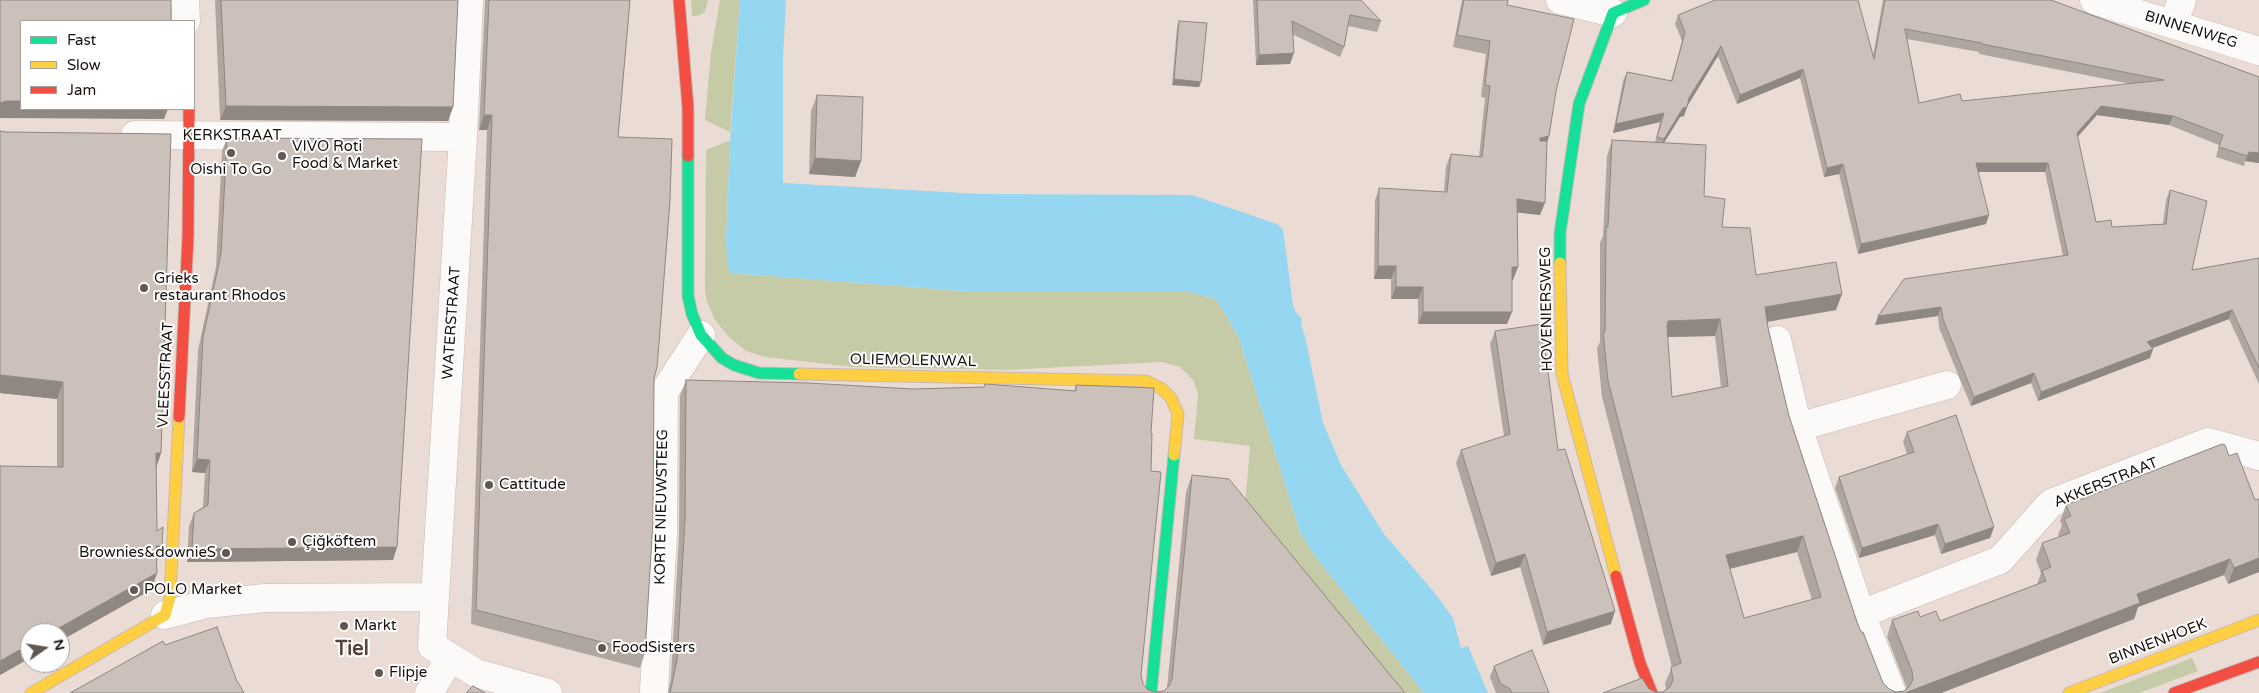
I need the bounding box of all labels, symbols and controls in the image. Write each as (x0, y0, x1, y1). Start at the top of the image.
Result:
street label: BINNENWEG (2142, 7, 2240, 53)
legend (20, 20, 195, 110)
text: Fast (67, 31, 96, 49)
text: Slow (67, 56, 101, 74)
text: Jam (67, 81, 96, 99)
street label: KERKSTRAAT (182, 127, 282, 145)
place label: VIVO Roti Food & Market (292, 138, 398, 173)
marker: Oishi To Go (225, 147, 237, 159)
marker: VIVO Roti Food & Market (276, 150, 288, 162)
place label: Oishi To Go (190, 161, 272, 179)
street label: HOVENIERSWEG (1537, 246, 1557, 372)
street label: WATERSTRAAT (439, 266, 465, 380)
place label: Grieks restaurant Rhodos (154, 270, 286, 305)
marker: Grieks restaurant Rhodos (138, 282, 150, 294)
street label: VLEESSTRAAT (154, 321, 178, 429)
street label: OLIEMOLENWAL (850, 351, 976, 371)
street label: KORTE NIEUWSTEEG (652, 429, 672, 585)
street label: AKKERSTRAAT (2051, 454, 2161, 512)
place label: Cattitude (499, 476, 566, 494)
marker: Cattitude (483, 479, 495, 491)
place label: Çiğköftem (302, 533, 376, 551)
marker: Çiğköftem (286, 536, 298, 548)
place label: Brownies&downieS (79, 544, 216, 562)
marker: Brownies&downieS (220, 547, 232, 559)
place label: POLO Market (144, 581, 242, 599)
marker: POLO Market (128, 584, 140, 596)
street label: BINNENHOEK (2106, 615, 2210, 669)
place label: Markt (354, 617, 397, 635)
marker: Markt (338, 620, 350, 632)
north arrow (20, 623, 70, 673)
text: N (50, 637, 69, 652)
district label: Tiel (335, 638, 369, 662)
place label: FoodSisters (612, 639, 695, 657)
marker: FoodSisters (596, 642, 608, 654)
place label: Flipje (389, 664, 427, 682)
marker: Flipje (373, 667, 385, 679)

